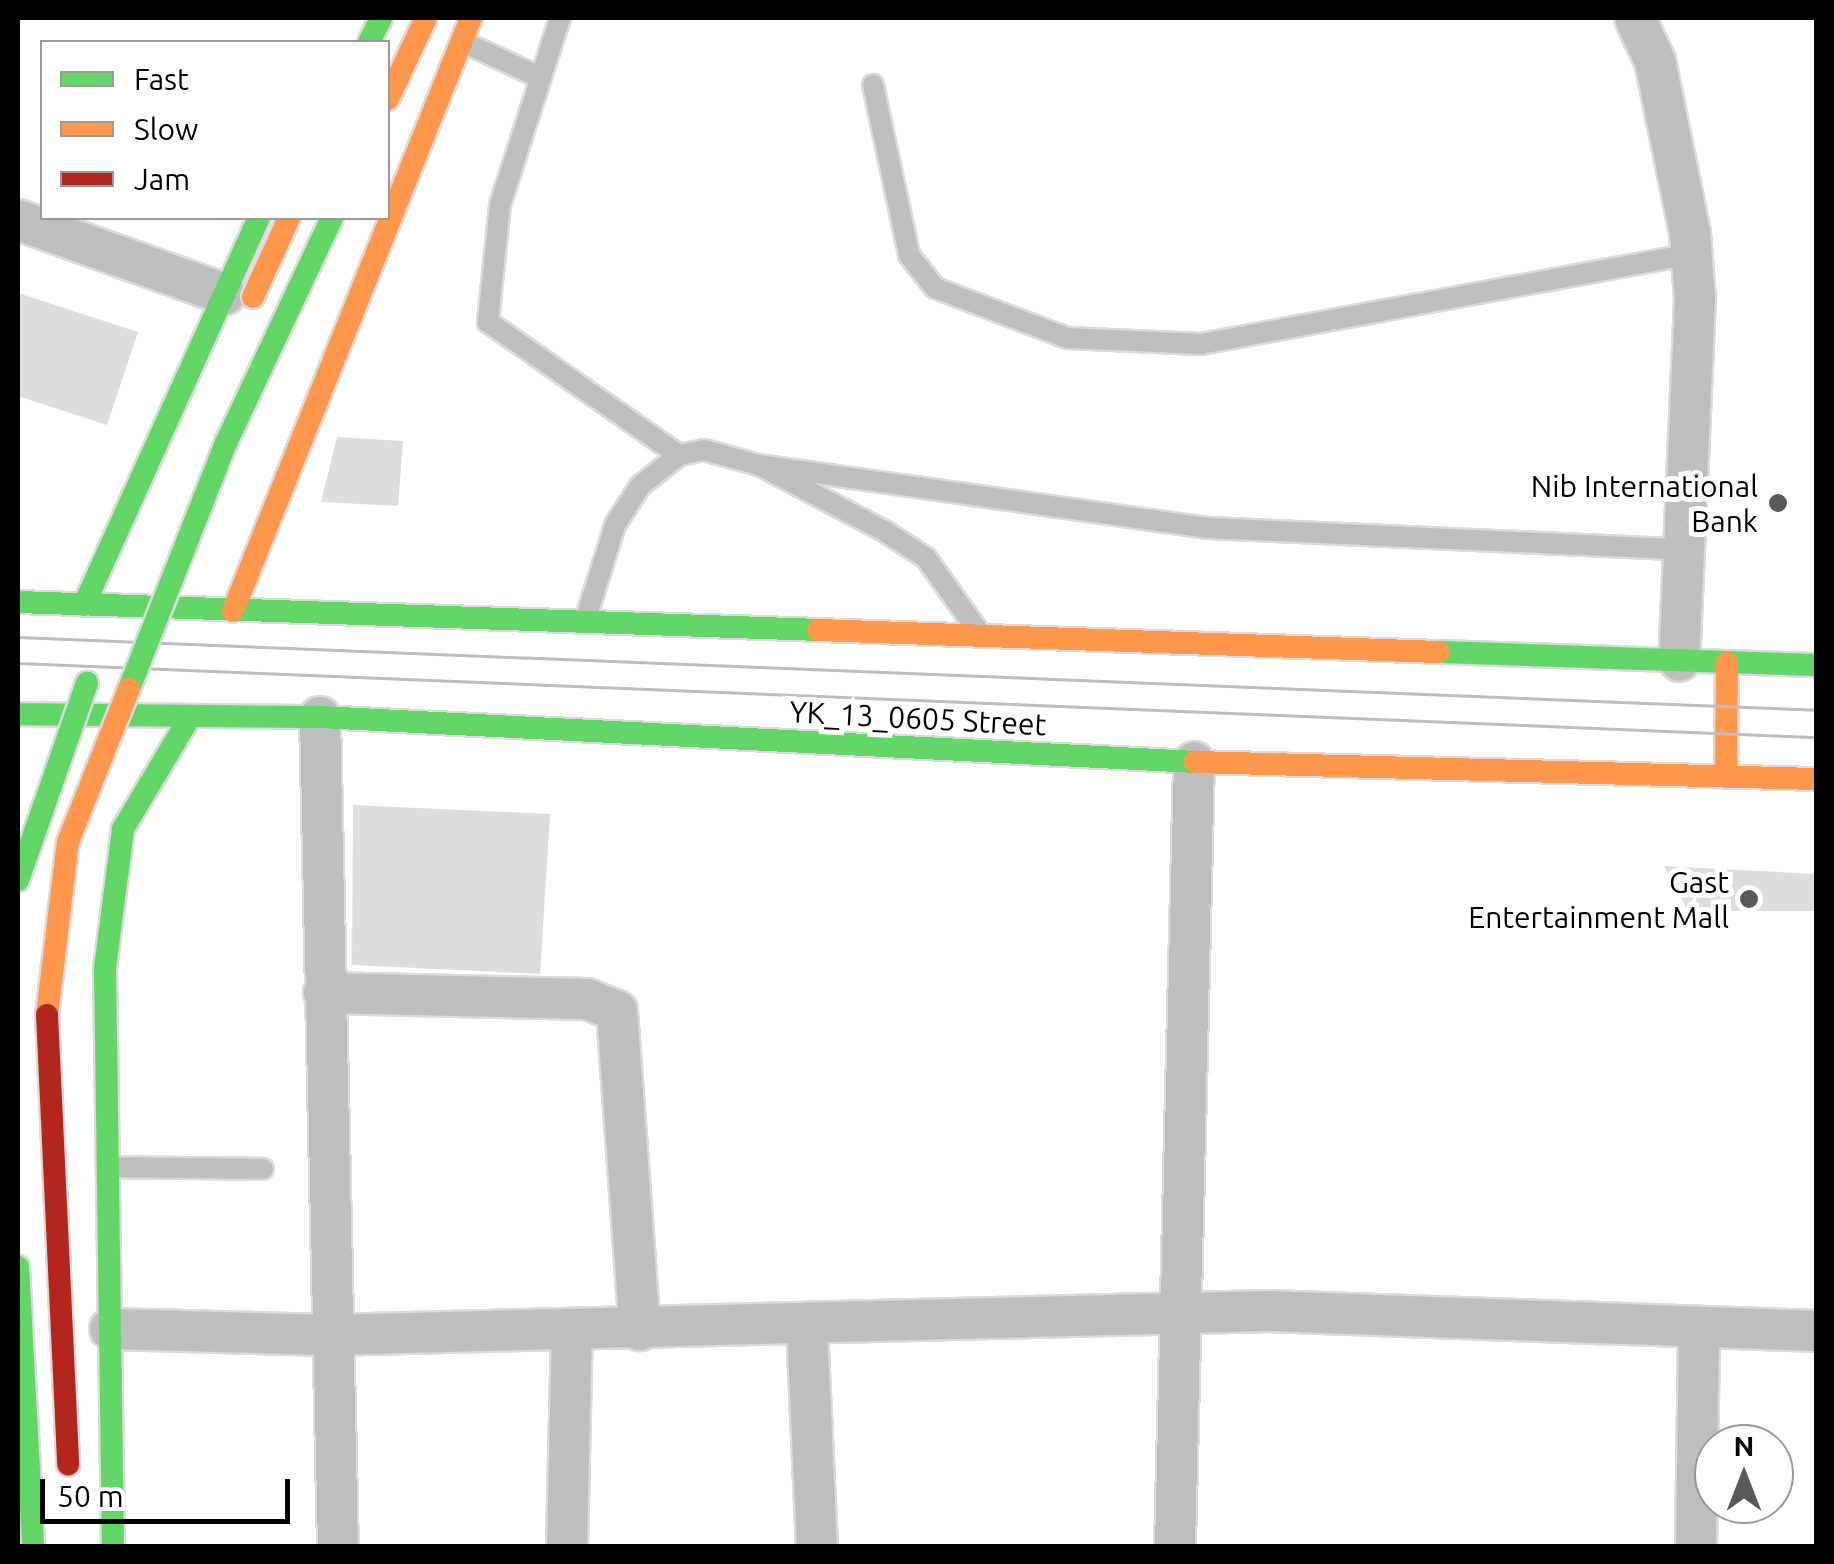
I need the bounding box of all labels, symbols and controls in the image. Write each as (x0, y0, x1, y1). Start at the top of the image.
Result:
legend (40, 40, 390, 220)
text: Fast (134, 62, 189, 96)
text: Slow (134, 112, 198, 146)
text: Jam (134, 162, 190, 196)
place label: Nib International Bank (1531, 468, 1758, 538)
marker: Nib International Bank (1767, 492, 1789, 514)
street label: YK_13_0605 Street (789, 693, 1047, 743)
place label: Gast Entertainment Mall (1468, 864, 1729, 934)
marker: Gast Entertainment Mall (1738, 888, 1760, 910)
north arrow (1694, 1424, 1794, 1524)
text: N (1734, 1430, 1754, 1461)
scale bar (45, 1459, 295, 1521)
text: 50 m (57, 1479, 124, 1513)

